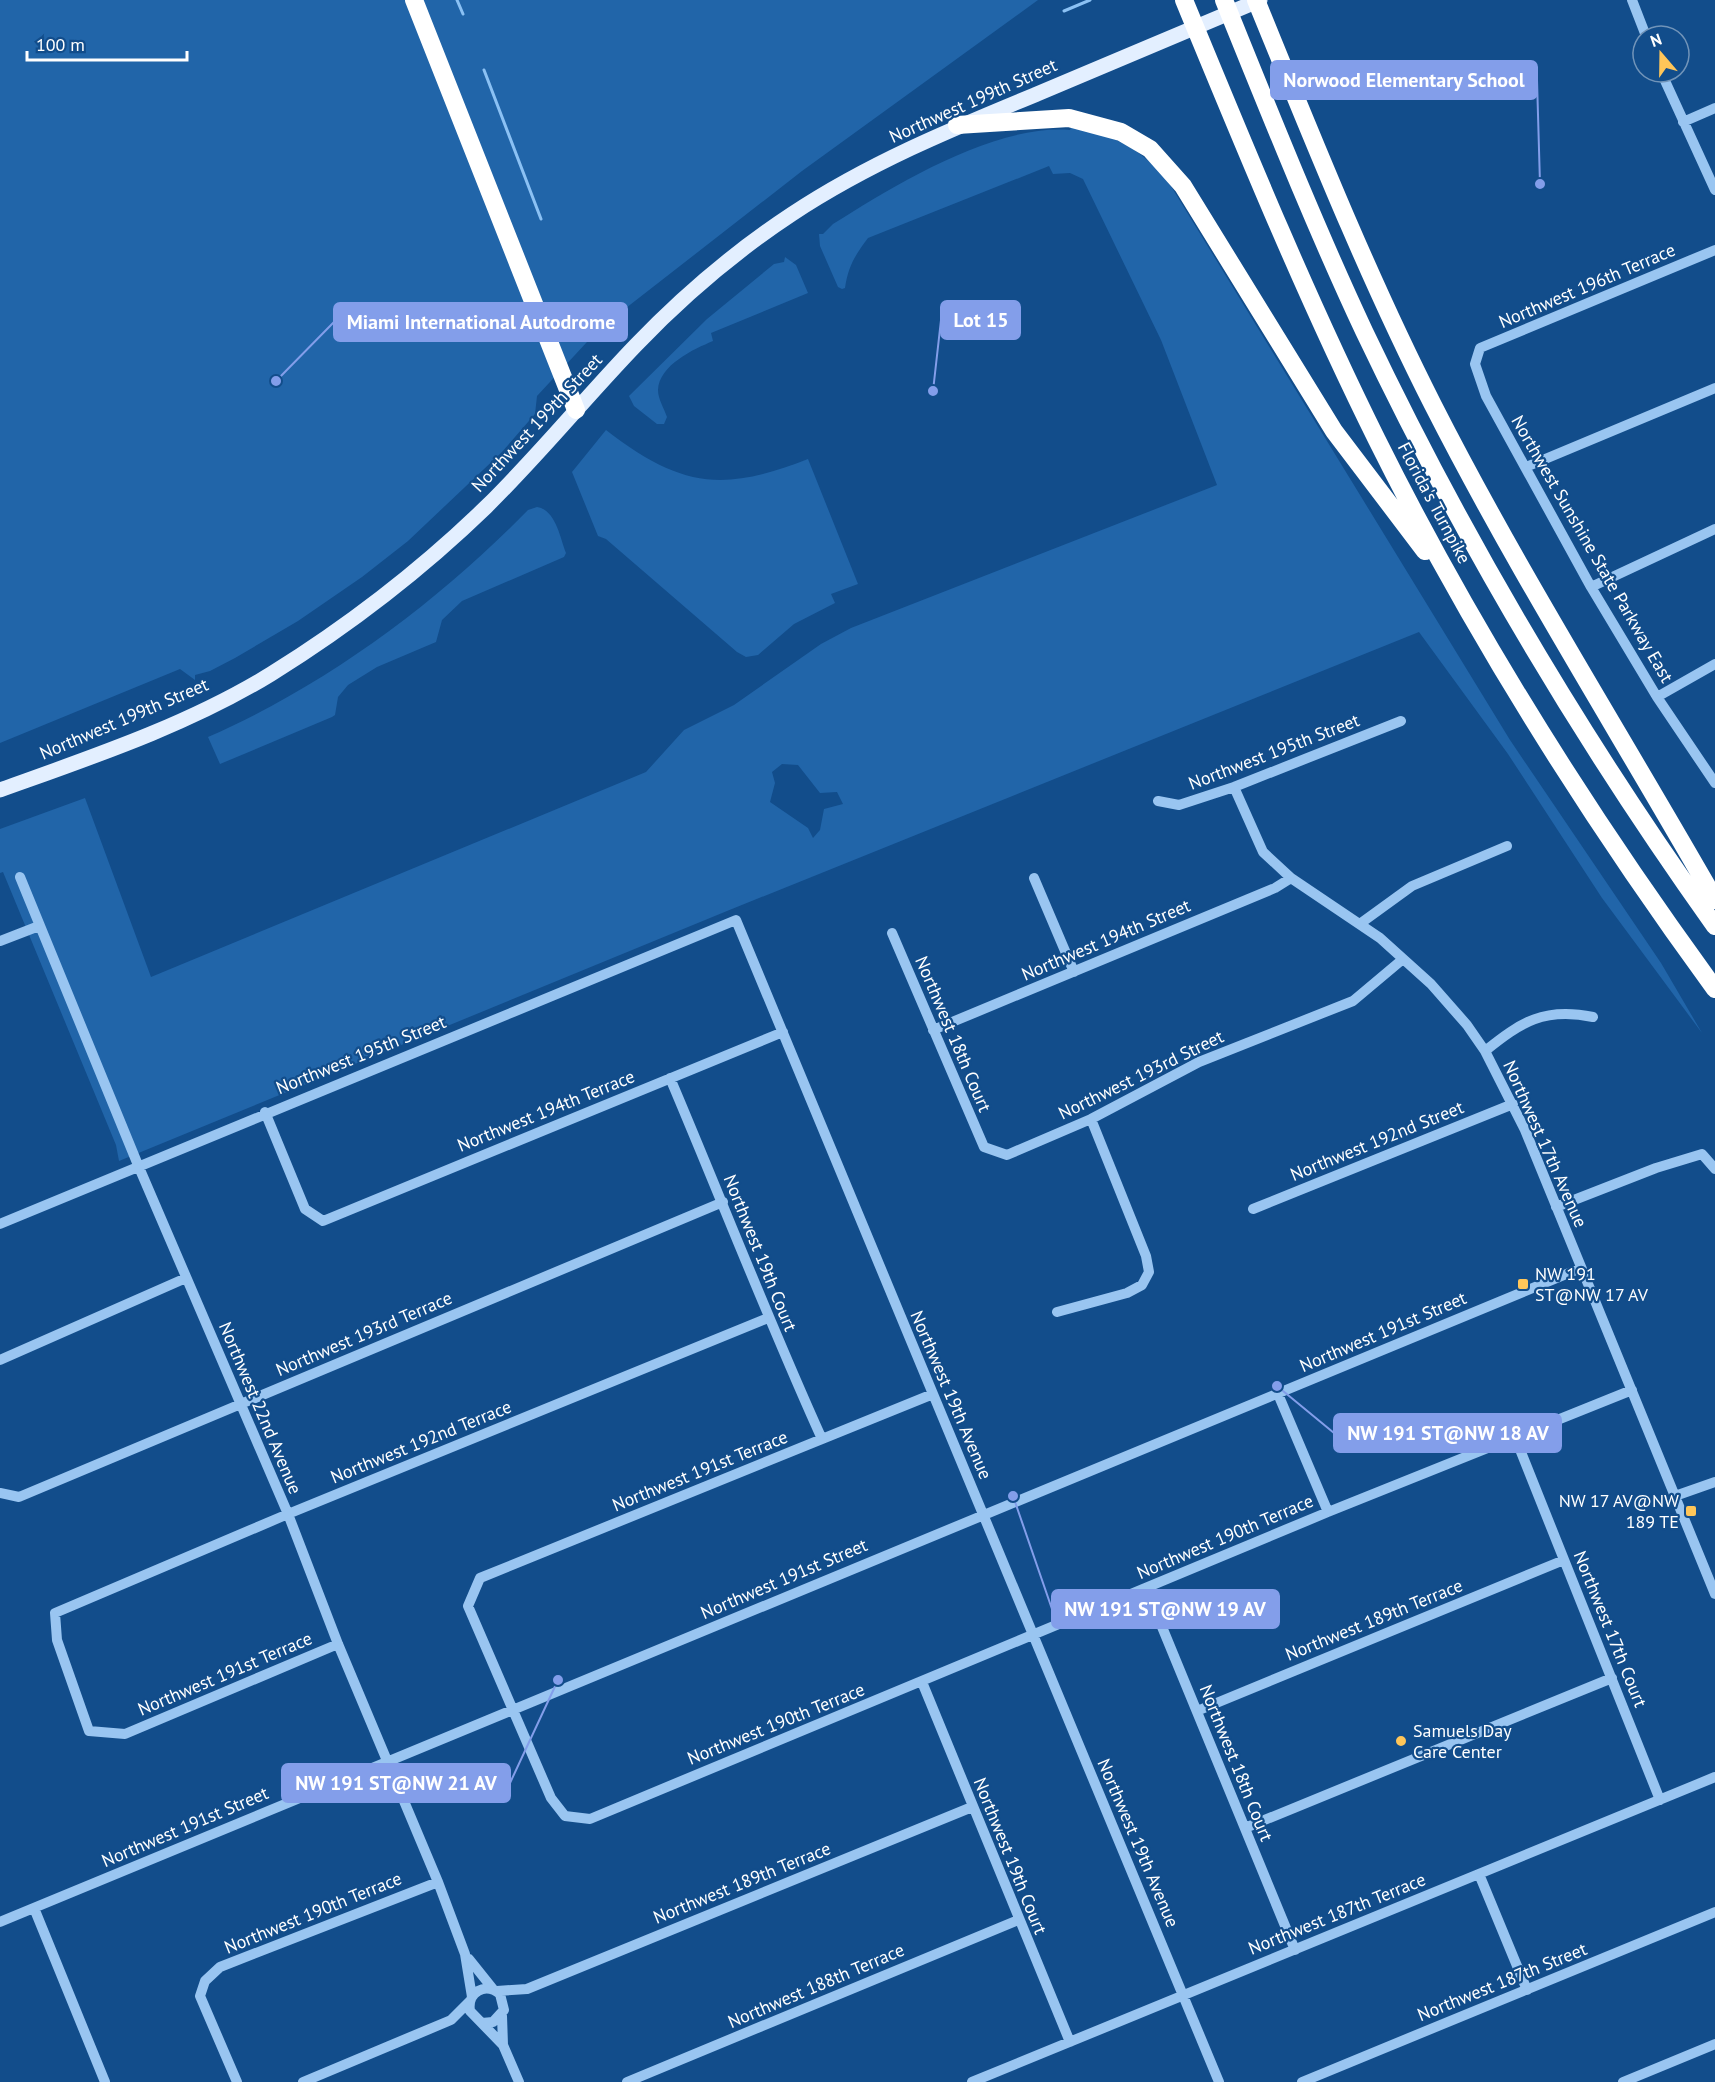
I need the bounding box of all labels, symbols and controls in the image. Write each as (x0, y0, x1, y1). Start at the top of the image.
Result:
scale bar (27, 24, 188, 62)
north arrow (1631, 24, 1691, 84)
text: N (1648, 29, 1664, 51)
text: 100 m (36, 33, 85, 56)
street label: Northwest 199th Street (885, 53, 1060, 148)
callout: Norwood Elementary School (1271, 61, 1537, 99)
text: Norwood Elementary School (1283, 67, 1525, 93)
street label: Northwest 196th Terrace (1495, 238, 1679, 333)
callout: Lot 15 (941, 301, 1020, 339)
callout: Miami International Autodrome (334, 303, 627, 341)
text: Lot 15 (953, 307, 1009, 333)
text: Miami International Autodrome (347, 309, 615, 335)
street label: Northwest 199th Street (466, 349, 607, 497)
street label: Northwest Sunshine State Parkway East (1506, 411, 1679, 686)
street label: Florida's Turnpike (1393, 438, 1476, 567)
street label: Northwest 199th Street (36, 673, 212, 765)
street label: Northwest 195th Street (1185, 708, 1363, 795)
street label: Northwest 194th Street (1018, 894, 1194, 986)
street label: Northwest 18th Court (910, 952, 997, 1115)
street label: Northwest 195th Street (273, 1010, 449, 1099)
street label: Northwest 193rd Street (1054, 1025, 1227, 1125)
street label: Northwest 17th Avenue (1498, 1057, 1593, 1231)
street label: Northwest 194th Terrace (454, 1064, 638, 1157)
street label: Northwest 192nd Street (1287, 1095, 1467, 1186)
street label: Northwest 19th Court (718, 1171, 802, 1335)
place label: NW 191 ST@NW 17 AV (1535, 1262, 1649, 1306)
marker: NW 191 ST@NW 17 AV (1516, 1277, 1530, 1291)
street label: Northwest 193rd Terrace (272, 1286, 455, 1381)
street label: Northwest 191st Street (1296, 1286, 1470, 1377)
street label: Northwest 19th Avenue (906, 1307, 997, 1483)
street label: Northwest 22nd Avenue (214, 1318, 307, 1497)
street label: Northwest 192nd Terrace (327, 1395, 515, 1488)
callout: NW 191 ST@NW 18 AV (1334, 1414, 1561, 1452)
text: NW 191 ST@NW 18 AV (1347, 1420, 1550, 1446)
street label: Northwest 191st Terrace (609, 1425, 791, 1516)
street label: Northwest 190th Terrace (1133, 1489, 1317, 1584)
place label: NW 17 AV@NW 189 TE (1559, 1489, 1679, 1533)
marker: NW 17 AV@NW 189 TE (1684, 1504, 1698, 1518)
street label: Northwest 191st Street (697, 1533, 871, 1624)
street label: Northwest 17th Court (1569, 1547, 1652, 1710)
street label: Northwest 189th Terrace (1282, 1573, 1466, 1666)
callout: NW 191 ST@NW 19 AV (1052, 1590, 1279, 1628)
text: NW 191 ST@NW 19 AV (1064, 1596, 1267, 1622)
street label: Northwest 191st Terrace (134, 1626, 315, 1721)
street label: Northwest 190th Terrace (684, 1677, 868, 1770)
street label: Northwest 18th Court (1194, 1681, 1278, 1845)
place label: Samuels Day Care Center (1413, 1719, 1512, 1763)
marker: Samuels Day Care Center (1394, 1734, 1408, 1748)
street label: Northwest 19th Avenue (1093, 1755, 1184, 1931)
callout: NW 191 ST@NW 21 AV (282, 1764, 510, 1802)
text: NW 191 ST@NW 21 AV (295, 1770, 498, 1796)
street label: Northwest 19th Court (968, 1774, 1052, 1938)
street label: Northwest 191st Street (98, 1781, 272, 1872)
street label: Northwest 189th Terrace (650, 1836, 834, 1929)
street label: Northwest 190th Terrace (221, 1866, 405, 1959)
street label: Northwest 187th Terrace (1245, 1867, 1429, 1960)
street label: Northwest 187th Street (1414, 1937, 1590, 2026)
street label: Northwest 188th Terrace (724, 1938, 908, 2033)

